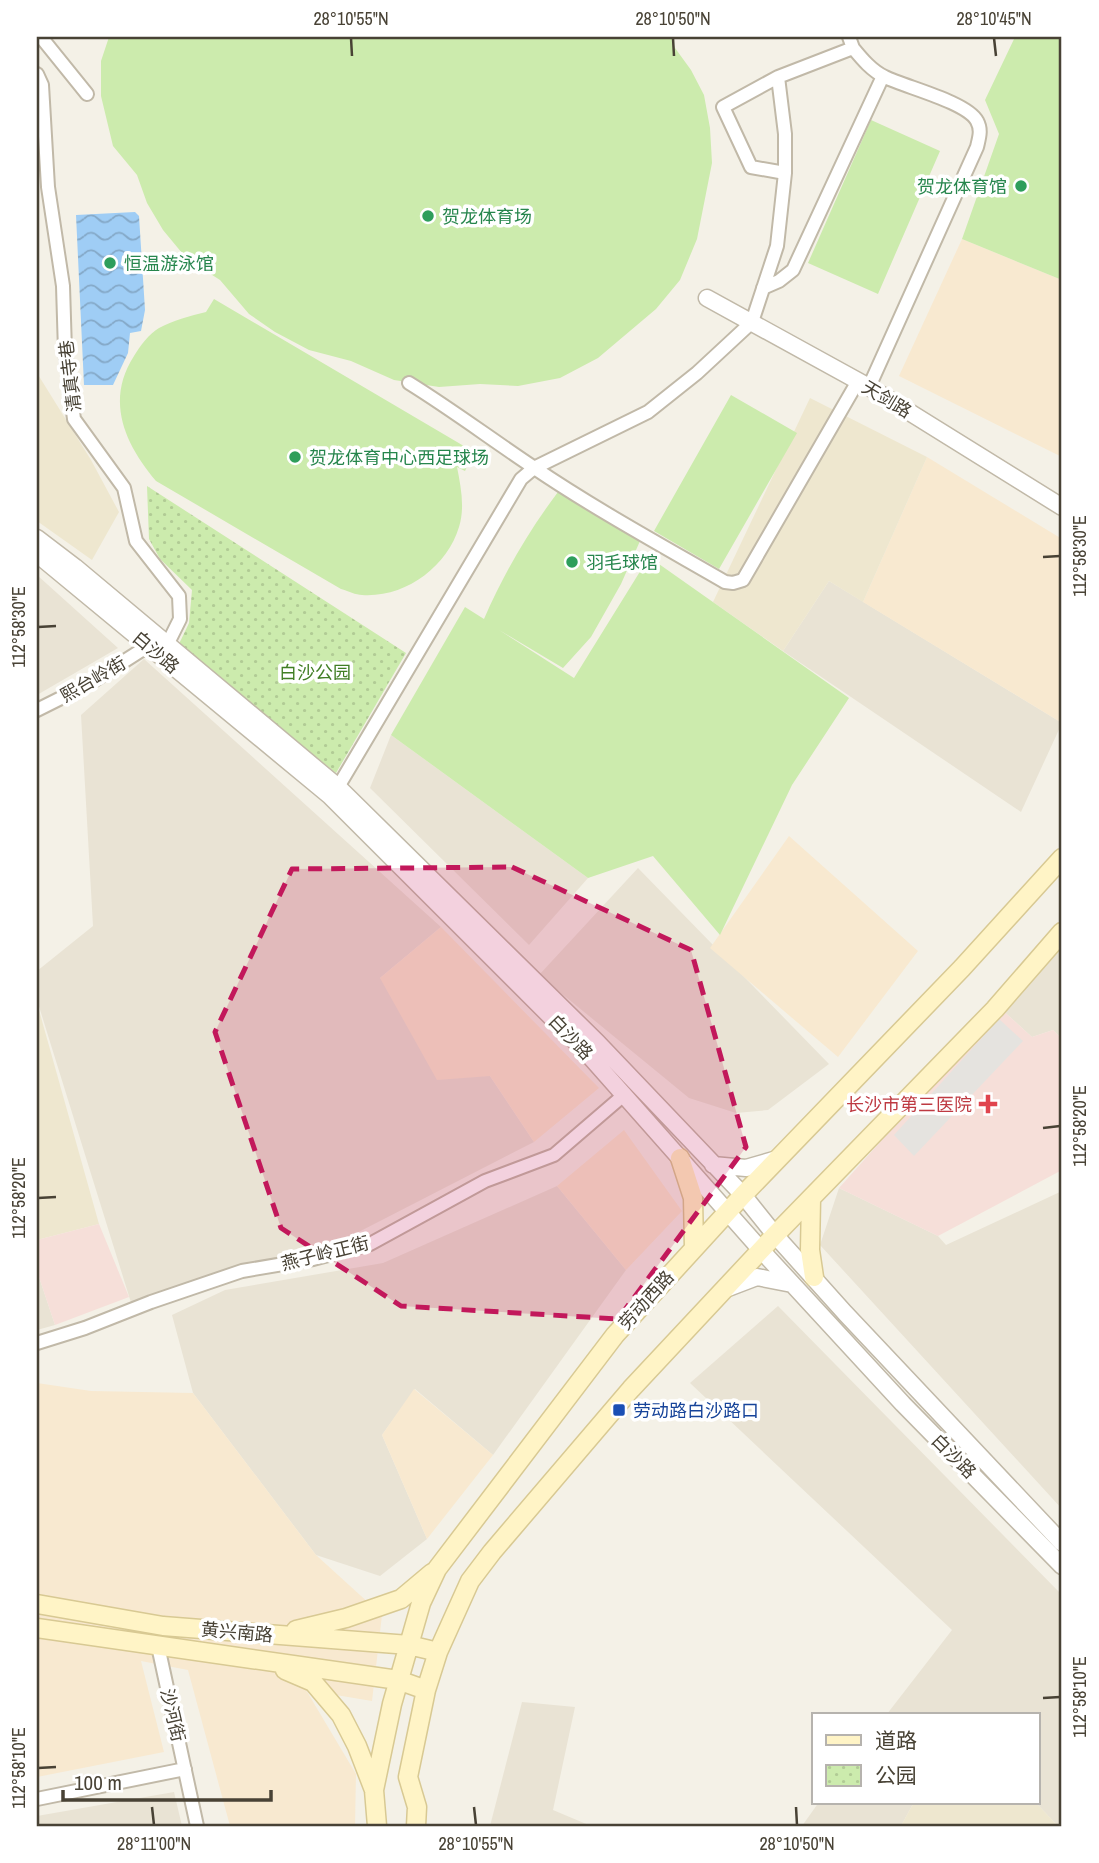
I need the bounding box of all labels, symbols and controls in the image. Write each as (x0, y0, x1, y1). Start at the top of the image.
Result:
text: 28°10'55"N (313, 6, 389, 31)
text: 28°10'50"N (635, 6, 711, 31)
text: 28°10'45"N (956, 6, 1032, 31)
place label: 贺龙体育馆 (917, 174, 1007, 199)
marker: 贺龙体育馆 (1013, 178, 1029, 194)
place label: 贺龙体育场 (442, 204, 532, 229)
marker: 贺龙体育场 (420, 208, 436, 224)
place label: 恒温游泳馆 (124, 251, 214, 276)
marker: 恒温游泳馆 (102, 255, 118, 271)
street label: 清真寺巷 (53, 339, 87, 413)
street label: 天剑路 (857, 374, 917, 424)
place label: 贺龙体育中心西足球场 (309, 445, 489, 470)
marker: 贺龙体育中心西足球场 (287, 449, 303, 465)
text: 112°58'30"E (1067, 515, 1092, 597)
place label: 羽毛球馆 (586, 550, 658, 575)
marker: 羽毛球馆 (564, 554, 580, 570)
text: 112°58'30"E (6, 586, 31, 668)
street label: 白沙路 (127, 625, 185, 679)
street label: 熙台岭街 (56, 650, 130, 708)
park label: 白沙公园 (279, 660, 351, 685)
street label: 白沙路 (543, 1009, 599, 1065)
text: 112°58'20"E (1067, 1085, 1092, 1167)
place label: 长沙市第三医院 (846, 1092, 972, 1117)
marker: 长沙市第三医院 (978, 1094, 998, 1114)
text: 112°58'20"E (6, 1157, 31, 1239)
street label: 燕子岭正街 (278, 1230, 372, 1276)
street label: 劳动西路 (613, 1265, 679, 1335)
place label: 劳动路白沙路口 (633, 1398, 759, 1423)
marker: 劳动路白沙路口 (611, 1402, 627, 1418)
street label: 白沙路 (926, 1428, 982, 1484)
street label: 黄兴南路 (200, 1616, 274, 1648)
text: 112°58'10"E (1067, 1656, 1092, 1738)
street label: 沙河街 (155, 1686, 191, 1744)
legend (812, 1713, 1040, 1804)
text: 道路 (875, 1726, 917, 1755)
text: 112°58'10"E (6, 1727, 31, 1809)
scale bar (63, 1758, 271, 1802)
text: 公园 (875, 1761, 917, 1790)
text: 100 m (74, 1768, 122, 1797)
text: 28°11'00"N (117, 1831, 191, 1856)
text: 28°10'55"N (438, 1831, 514, 1856)
text: 28°10'50"N (759, 1831, 835, 1856)

